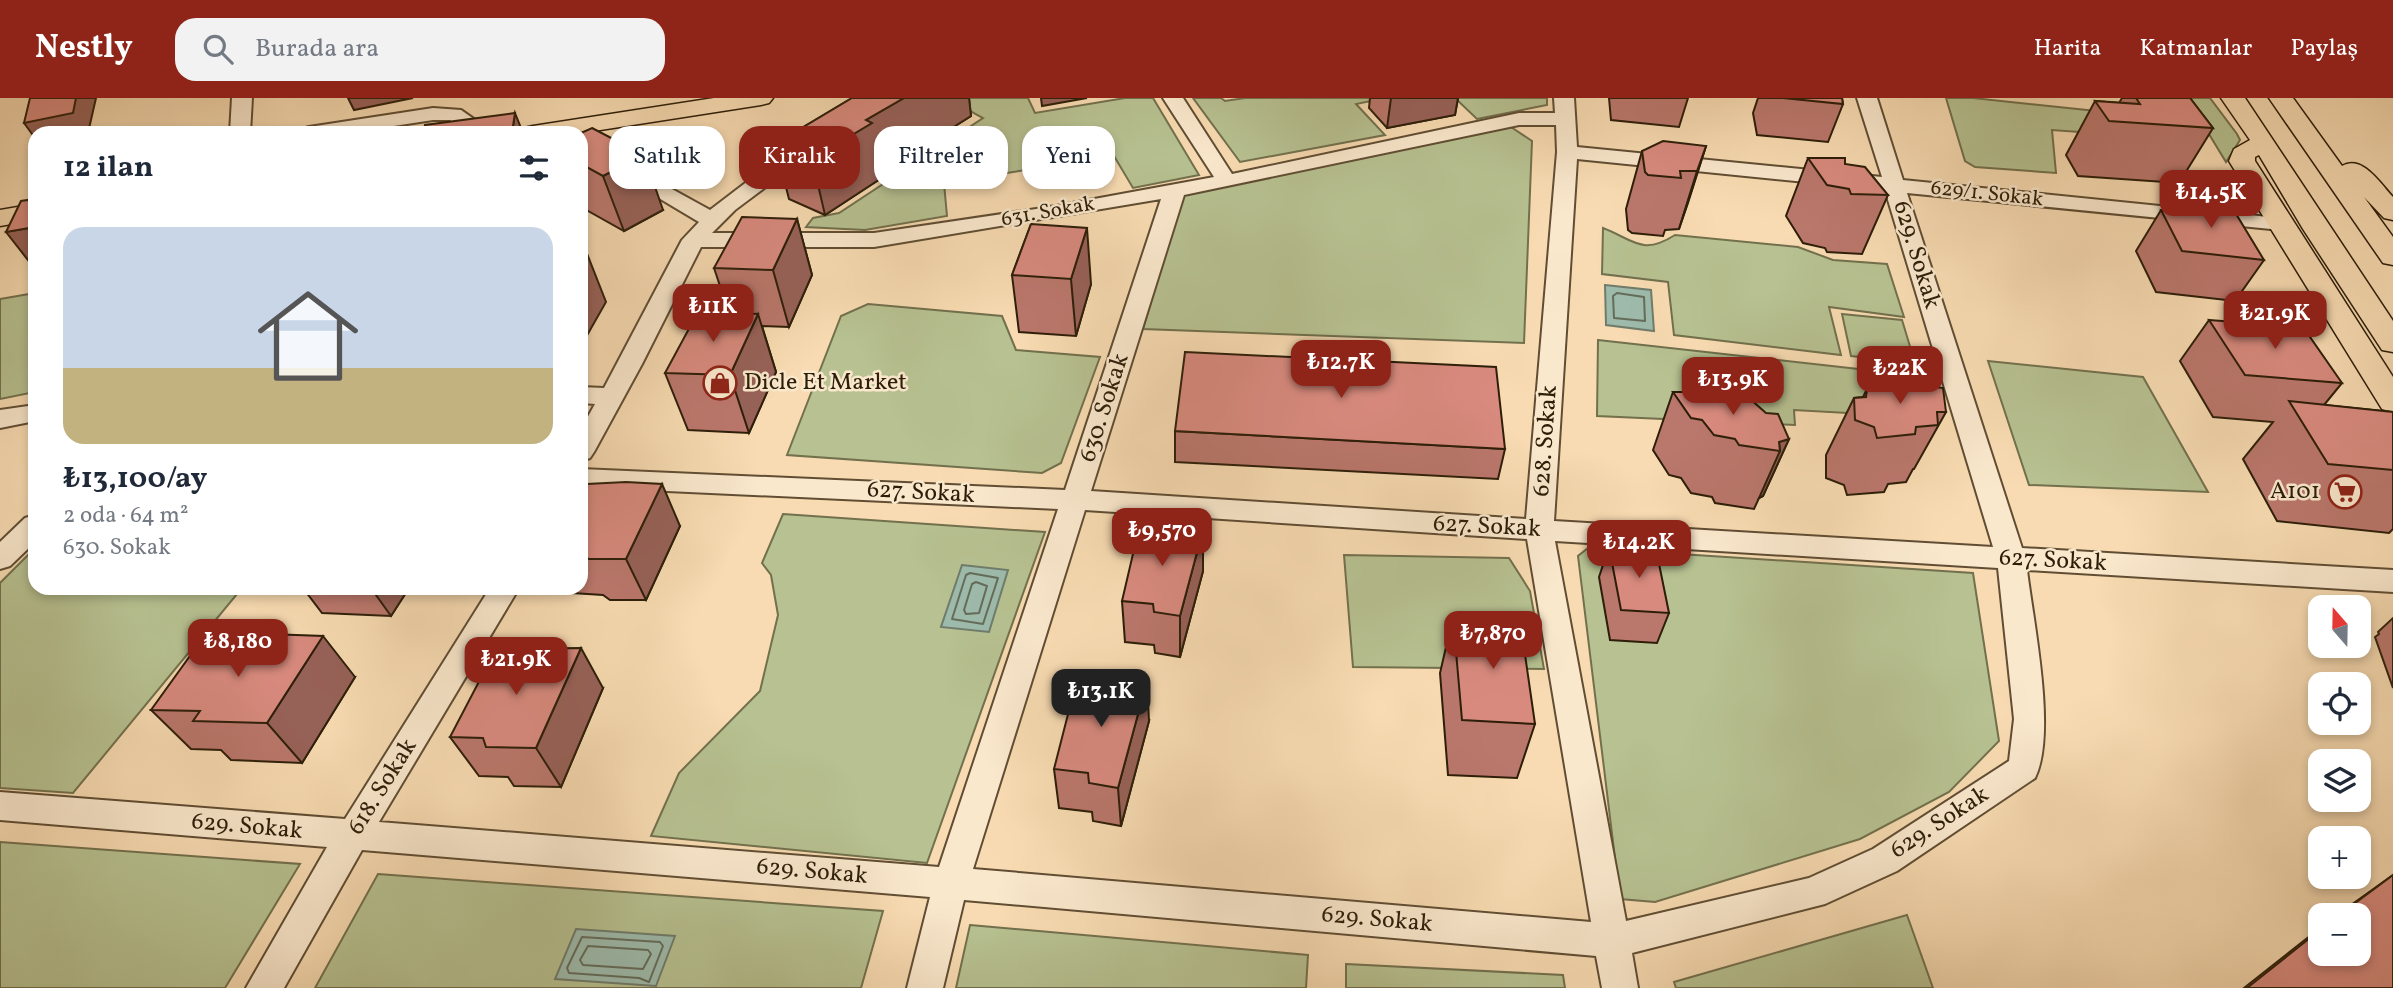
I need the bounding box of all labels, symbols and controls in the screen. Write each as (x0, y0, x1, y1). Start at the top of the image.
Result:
search box (175, 18, 665, 81)
text: Nestly (35, 26, 133, 72)
icon: search (199, 30, 237, 68)
text: Burada ara (255, 31, 379, 67)
text: Harita (2034, 32, 2101, 66)
text: Katmanlar (2139, 32, 2252, 66)
text: Paylaş (2290, 32, 2358, 66)
chip: Satılık (609, 126, 725, 189)
chip: Kiralık (739, 126, 860, 189)
chip: Filtreler (874, 126, 1008, 189)
chip: Yeni (1022, 126, 1115, 189)
text: 12 ilan (63, 147, 154, 189)
icon: filters (515, 149, 553, 187)
pin: ₺14.5K (2154, 170, 2268, 230)
street label: 629/1. Sokak (1929, 174, 2045, 214)
text: ₺14.5K (2176, 177, 2246, 209)
street label: 631. Sokak (999, 189, 1098, 234)
street label: 629. Sokak (1883, 197, 1949, 313)
icon: home (245, 273, 371, 399)
pin: ₺11K (672, 285, 754, 344)
text: ₺11K (689, 291, 737, 323)
pin: ₺21.9K (2218, 292, 2332, 351)
text: ₺21.9K (2240, 298, 2310, 330)
pin: ₺12.7K (1284, 341, 1398, 400)
pin: ₺22K (1859, 346, 1941, 406)
text: ₺12.7K (1307, 347, 1375, 379)
street label: 630. Sokak (1071, 349, 1139, 467)
text: ₺22K (1873, 353, 1927, 385)
pin: ₺13.9K (1676, 358, 1790, 417)
shop icon: Dicle Et Market (701, 364, 739, 402)
text: ₺13.9K (1698, 364, 1768, 396)
place label: Dicle Et Market (744, 366, 907, 400)
street label: 628. Sokak (1525, 384, 1567, 498)
text: ₺13,100/ay (63, 458, 207, 500)
street label: 627. Sokak (866, 473, 976, 513)
supermarket icon: A101 (2326, 473, 2364, 511)
place label: A101 (2270, 475, 2320, 509)
text: 2 oda · 64 m² (63, 500, 188, 532)
street label: 627. Sokak (1432, 507, 1542, 547)
pin: ₺9,570 (1105, 508, 1219, 568)
text: ₺9,570 (1128, 515, 1196, 547)
pin: ₺14.2K (1582, 520, 1696, 580)
text: ₺14.2K (1603, 527, 1675, 559)
text: 630. Sokak (63, 532, 171, 564)
street label: 627. Sokak (1998, 541, 2108, 581)
north arrow (2308, 595, 2371, 658)
map controls (2308, 595, 2371, 966)
pin: ₺7,870 (1436, 612, 1550, 671)
text: ₺7,870 (1460, 618, 1526, 650)
pin: ₺8,180 (181, 620, 295, 679)
text: ₺8,180 (204, 626, 272, 658)
pin: ₺21.9K (459, 638, 573, 697)
text: ₺21.9K (481, 644, 551, 676)
pin: ₺13.1K (1044, 670, 1158, 729)
button: locate (2308, 672, 2371, 735)
text: ₺13.1K (1067, 676, 1135, 708)
street label: 618. Sokak (340, 732, 426, 842)
button: layers (2308, 749, 2371, 812)
street label: 629. Sokak (1884, 778, 1996, 868)
street label: 629. Sokak (190, 805, 304, 849)
button: + (2308, 826, 2371, 889)
street label: 629. Sokak (755, 850, 869, 894)
street label: 629. Sokak (1320, 898, 1434, 942)
button: − (2308, 903, 2371, 966)

